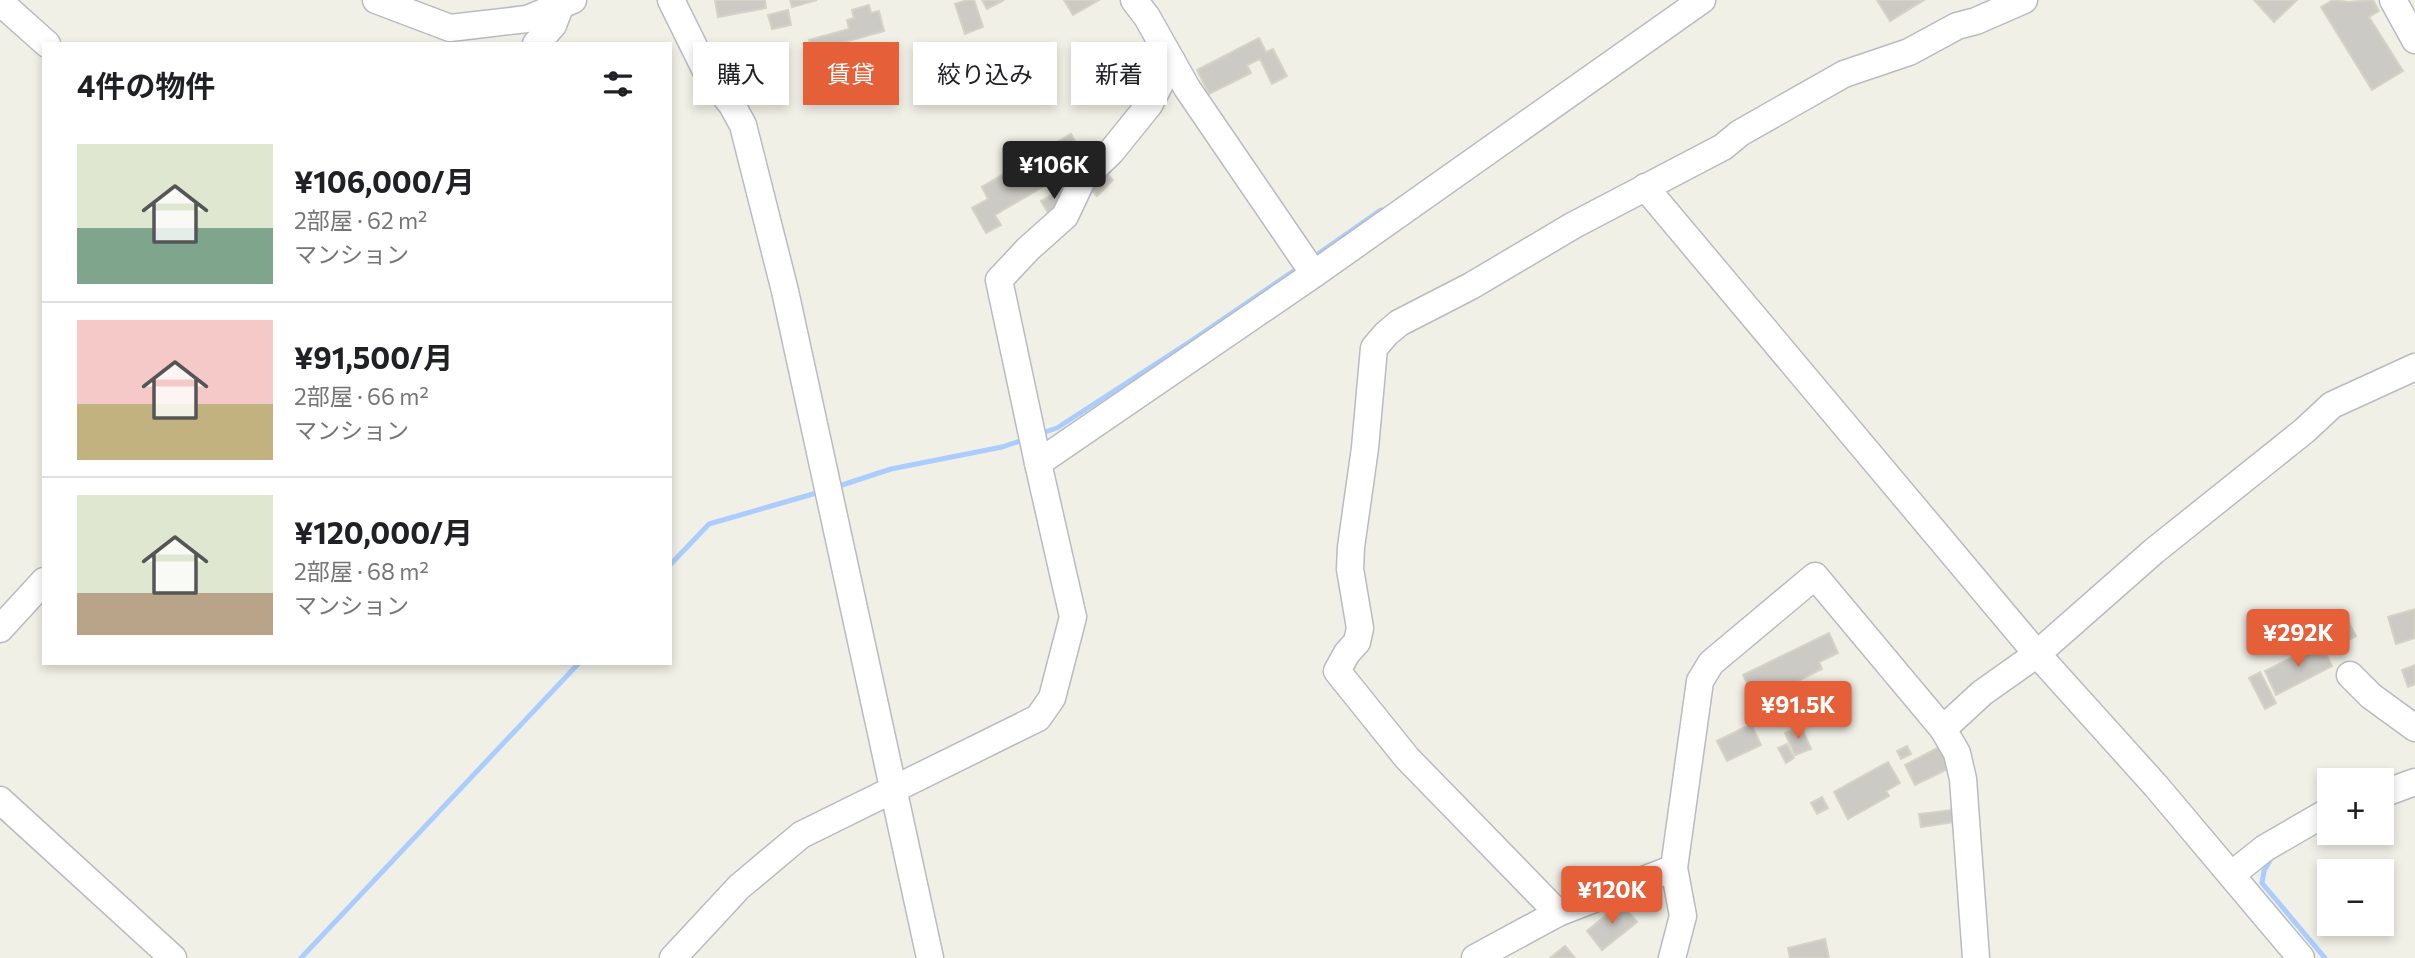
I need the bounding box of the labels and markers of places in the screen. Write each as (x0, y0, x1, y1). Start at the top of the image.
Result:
pin: ¥106K (1005, 142, 1103, 201)
pin: ¥292K (2249, 610, 2347, 669)
pin: ¥91.5K (1741, 682, 1855, 741)
pin: ¥120K (1563, 866, 1661, 926)

